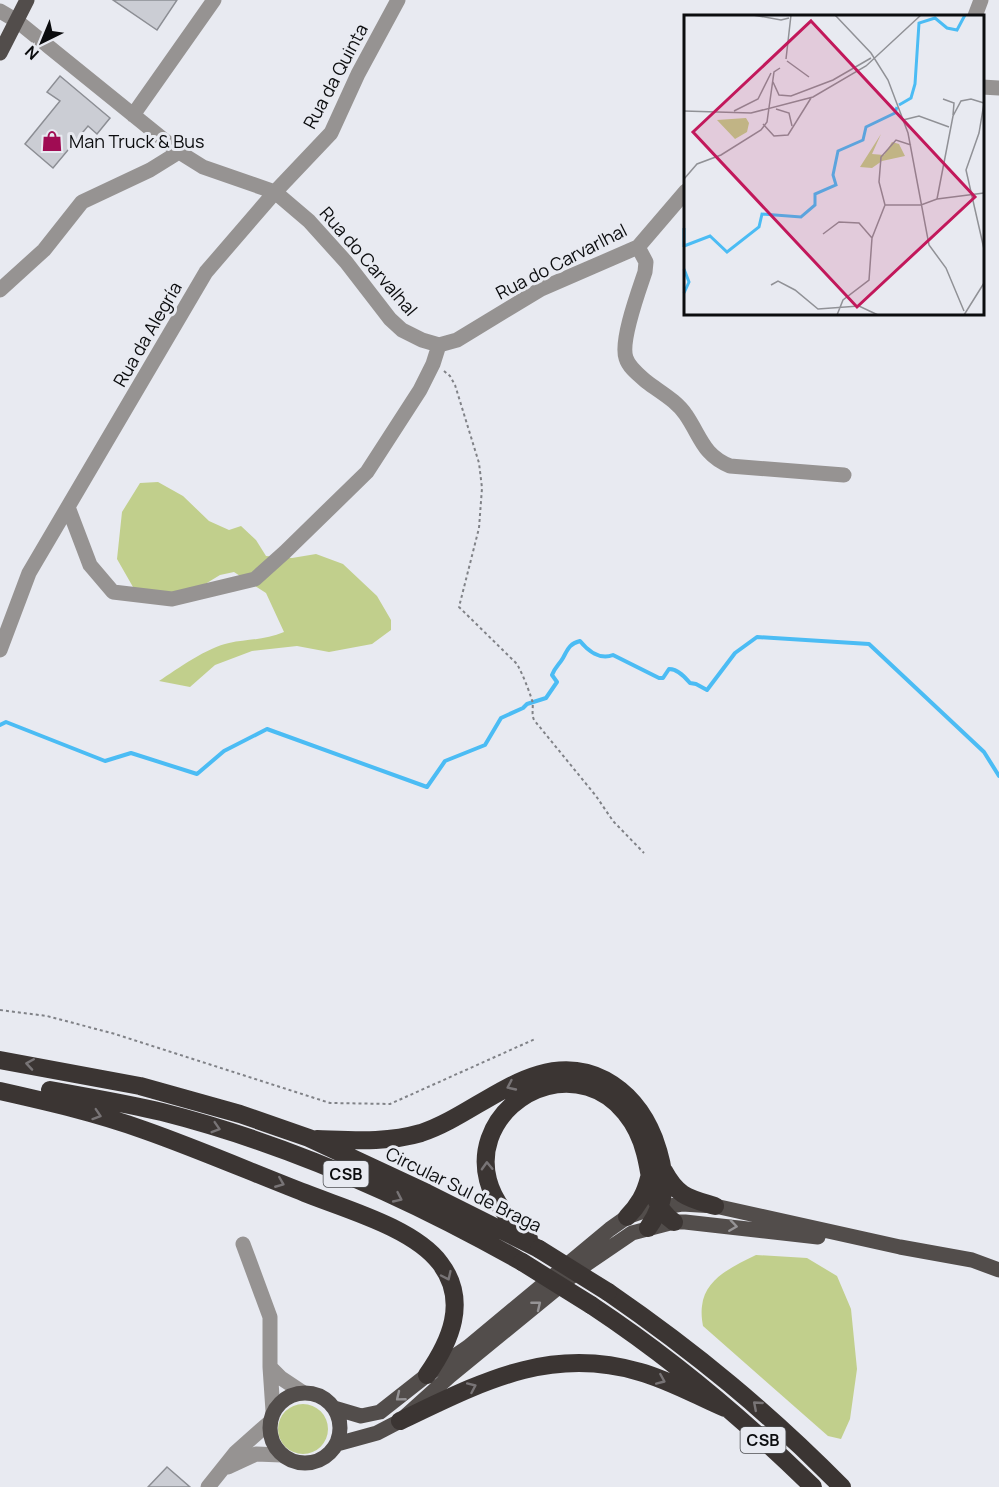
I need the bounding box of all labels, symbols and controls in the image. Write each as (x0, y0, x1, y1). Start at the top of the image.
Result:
north arrow (12, 12, 72, 72)
inset map (684, 15, 984, 315)
street label: Rua da Quinta (297, 19, 373, 133)
text: N (20, 41, 43, 65)
shop icon: Man Truck & Bus (40, 129, 64, 153)
place label: Man Truck & Bus (69, 129, 204, 153)
street label: Rua do Carvalhal (315, 201, 423, 321)
street label: Rua do Carvarlhal (491, 218, 631, 304)
street label: Rua da Alegría (107, 277, 187, 391)
one-way arrow (25, 1059, 34, 1071)
one-way arrow (507, 1078, 518, 1090)
one-way arrow (91, 1108, 102, 1120)
one-way arrow (210, 1121, 221, 1133)
street label: Circular Sul de Braga (382, 1141, 546, 1237)
road number: CSB (324, 1161, 368, 1187)
one-way arrow (480, 1162, 493, 1171)
one-way arrow (274, 1176, 285, 1189)
one-way arrow (392, 1190, 403, 1202)
one-way arrow (728, 1220, 737, 1232)
one-way arrow (439, 1269, 451, 1280)
one-way arrow (530, 1301, 541, 1312)
one-way arrow (655, 1373, 666, 1385)
one-way arrow (465, 1383, 476, 1395)
one-way arrow (396, 1389, 407, 1400)
one-way arrow (753, 1401, 764, 1412)
road number: CSB (740, 1427, 786, 1453)

